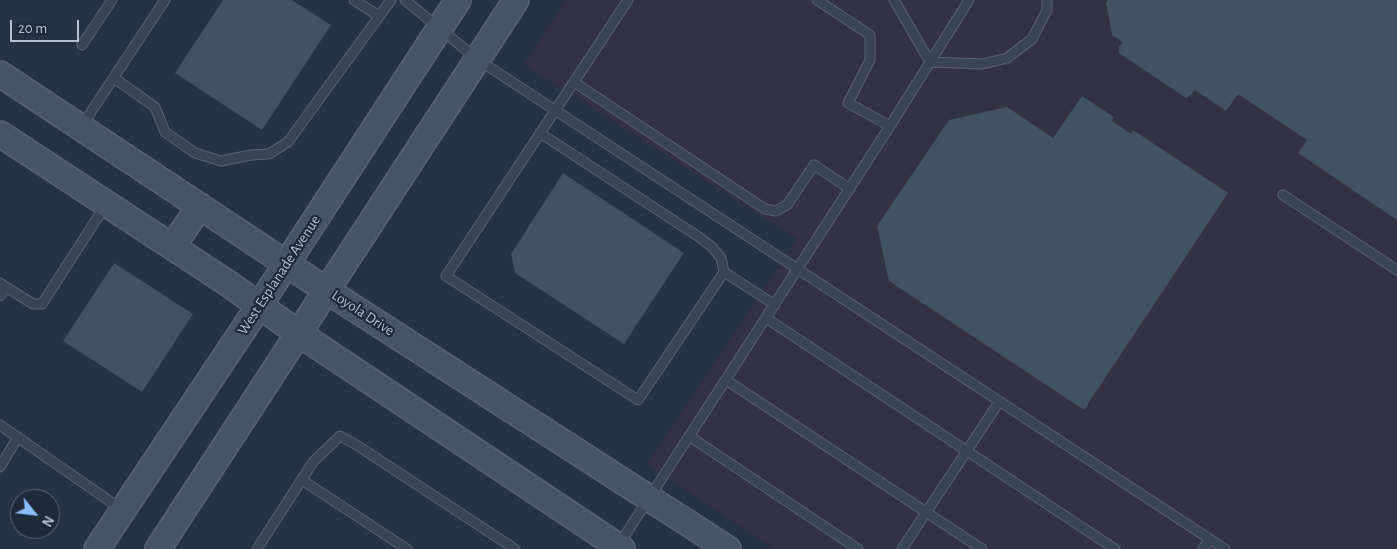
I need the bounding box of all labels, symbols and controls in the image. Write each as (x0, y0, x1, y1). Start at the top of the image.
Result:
scale bar (12, 10, 81, 42)
text: 20 m (18, 21, 47, 36)
street label: West Esplanade Avenue (234, 212, 324, 338)
street label: Loyola Drive (328, 286, 398, 340)
north arrow (10, 489, 60, 539)
text: N (39, 513, 56, 528)

